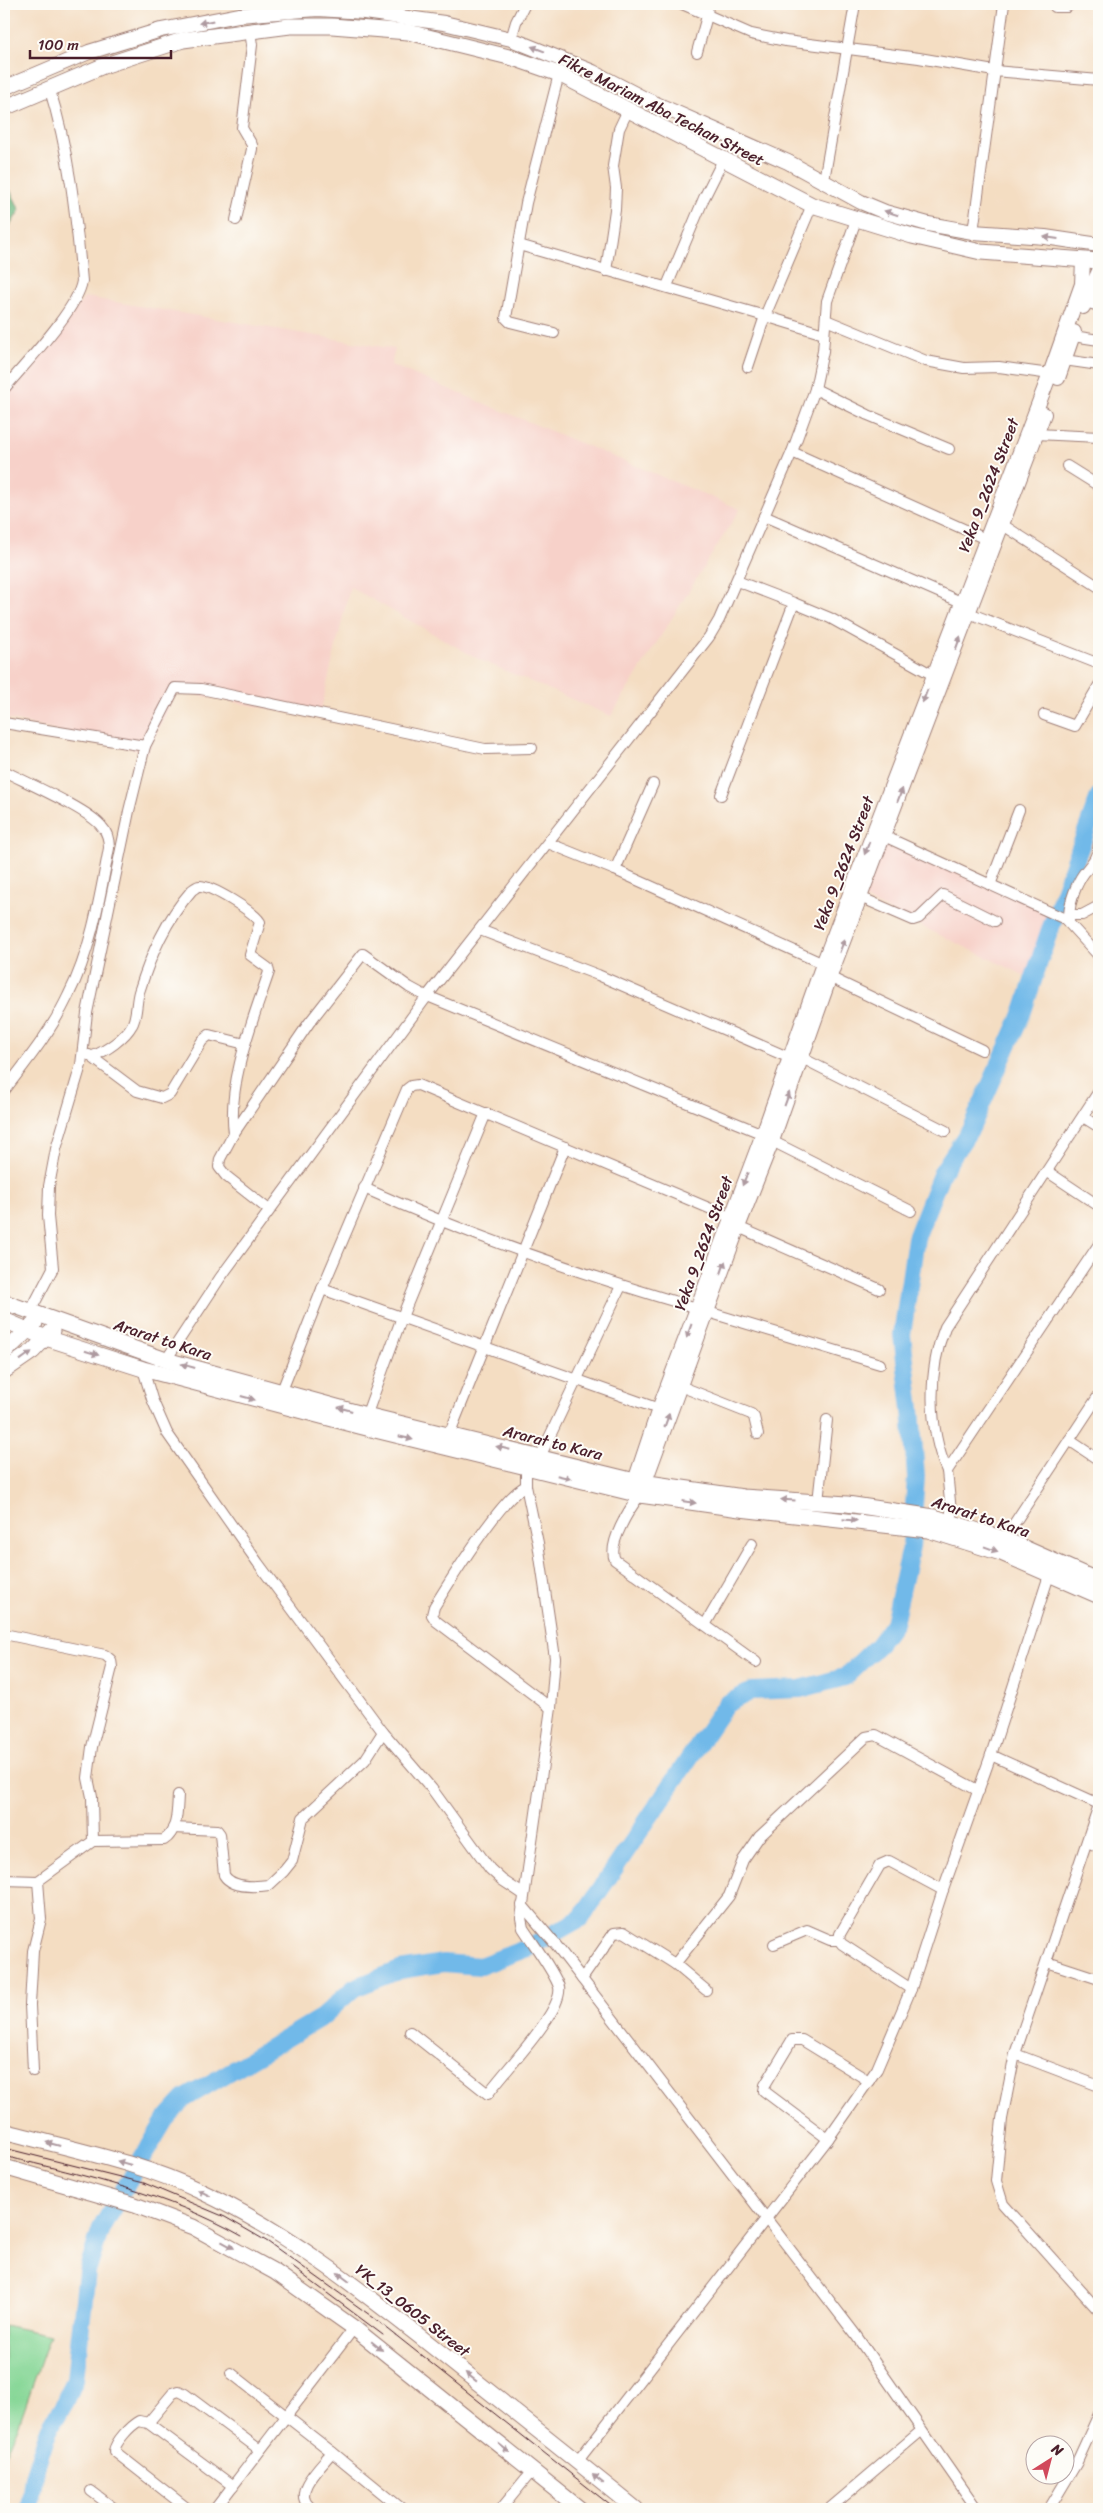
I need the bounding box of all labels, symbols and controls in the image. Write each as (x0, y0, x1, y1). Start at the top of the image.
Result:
one-way arrow (197, 18, 213, 26)
scale bar (30, 28, 171, 60)
text: 100 m (38, 32, 79, 58)
one-way arrow (531, 45, 545, 53)
street label: Fikre Mariam Aba Techan Street (554, 45, 770, 174)
one-way arrow (883, 209, 898, 217)
one-way arrow (1043, 233, 1059, 241)
street label: Yeka 9_2624 Street (949, 413, 1028, 557)
one-way arrow (954, 635, 962, 650)
one-way arrow (921, 689, 928, 704)
one-way arrow (896, 787, 904, 802)
street label: Yeka 9_2624 Street (804, 791, 883, 935)
one-way arrow (863, 841, 871, 856)
one-way arrow (839, 939, 846, 954)
one-way arrow (784, 1092, 791, 1107)
street label: Yeka 9_2624 Street (666, 1171, 742, 1315)
one-way arrow (741, 1172, 749, 1187)
one-way arrow (720, 1260, 728, 1275)
street label: Ararat to Kara (109, 1310, 217, 1369)
one-way arrow (684, 1324, 692, 1339)
one-way arrow (85, 1349, 100, 1357)
one-way arrow (19, 1351, 33, 1361)
one-way arrow (181, 1362, 196, 1370)
one-way arrow (241, 1394, 256, 1402)
one-way arrow (337, 1405, 352, 1413)
one-way arrow (664, 1413, 671, 1428)
street label: Ararat to Kara (499, 1416, 607, 1469)
one-way arrow (398, 1434, 413, 1442)
one-way arrow (495, 1444, 510, 1452)
one-way arrow (556, 1473, 571, 1481)
street label: Ararat to Kara (927, 1487, 1035, 1546)
one-way arrow (780, 1495, 796, 1503)
one-way arrow (681, 1498, 697, 1506)
one-way arrow (842, 1516, 858, 1524)
one-way arrow (984, 1546, 999, 1553)
one-way arrow (46, 2140, 61, 2148)
one-way arrow (117, 2159, 132, 2167)
one-way arrow (197, 2189, 212, 2197)
one-way arrow (221, 2241, 235, 2250)
street label: YK_13_0605 Street (349, 2256, 477, 2365)
one-way arrow (337, 2272, 350, 2283)
one-way arrow (370, 2340, 383, 2351)
one-way arrow (465, 2372, 478, 2383)
north arrow (1026, 2436, 1076, 2486)
text: N (1045, 2436, 1069, 2463)
one-way arrow (497, 2442, 510, 2453)
one-way arrow (592, 2473, 605, 2484)

